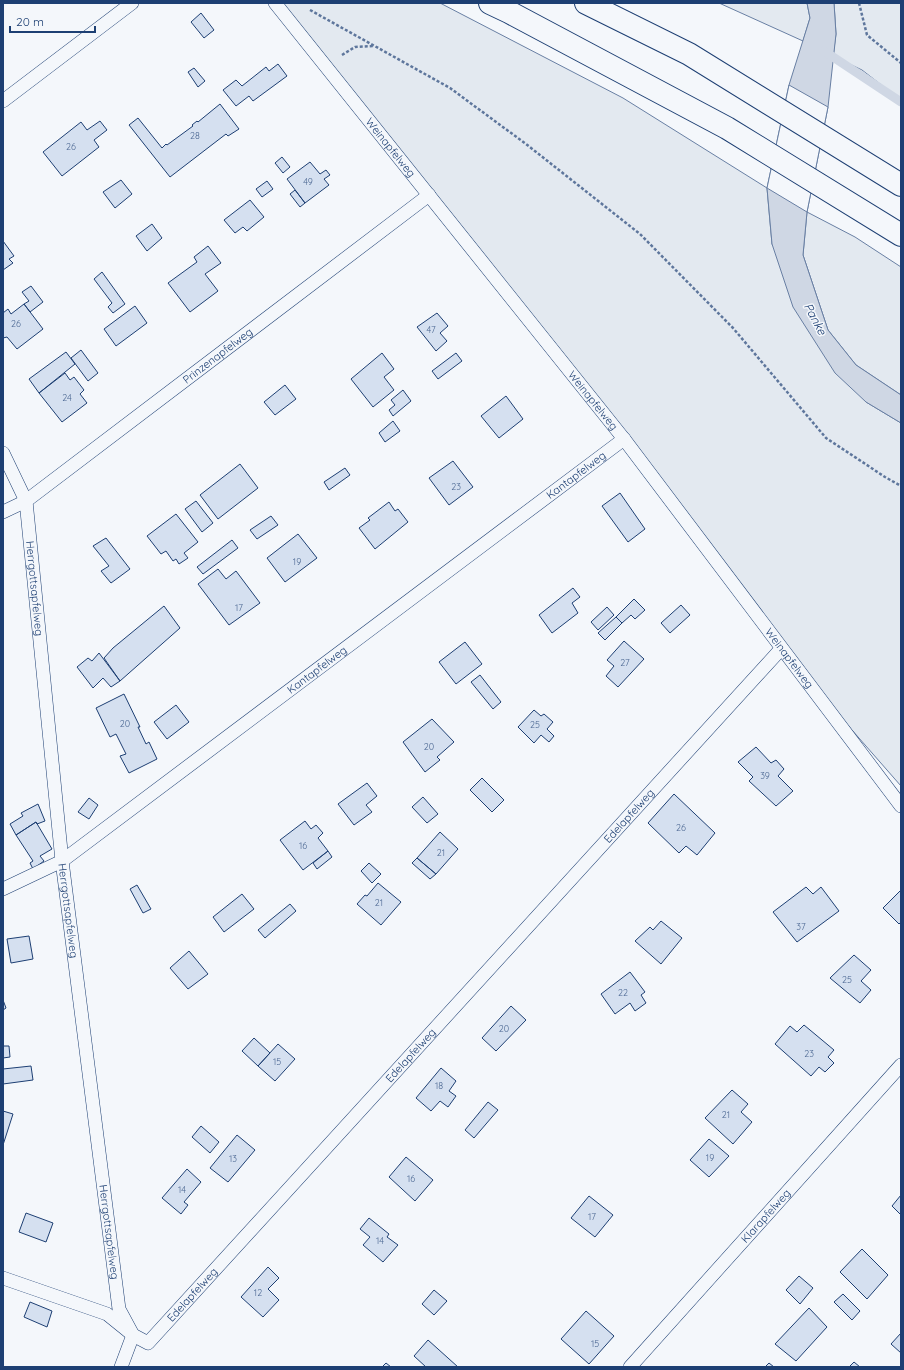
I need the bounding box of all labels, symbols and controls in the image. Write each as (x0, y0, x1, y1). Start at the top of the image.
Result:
scale bar (10, 8, 95, 34)
text: 20 m (16, 14, 44, 29)
street label: Weinapfelweg (363, 115, 419, 180)
house number: 28 (190, 130, 200, 141)
house number: 26 (66, 141, 76, 152)
house number: 49 (303, 176, 313, 187)
water label: Panke (801, 300, 831, 338)
house number: 26 (11, 318, 21, 329)
house number: 47 (426, 324, 436, 335)
street label: Prinzenapfelweg (180, 325, 255, 387)
street label: Weinapfelweg (565, 368, 621, 433)
house number: 24 (62, 392, 72, 403)
street label: Kantapfelweg (543, 448, 609, 502)
house number: 23 (451, 481, 461, 492)
street label: Herrgottsapfelweg (23, 540, 46, 637)
house number: 19 (293, 556, 301, 567)
house number: 17 (235, 602, 243, 613)
street label: Weinapfelweg (762, 625, 817, 691)
street label: Kantapfelweg (284, 643, 349, 697)
house number: 27 (620, 657, 630, 668)
house number: 20 (120, 718, 130, 729)
house number: 25 (530, 719, 540, 730)
house number: 20 (424, 741, 434, 752)
house number: 39 (760, 770, 770, 781)
street label: Edelapfelweg (601, 786, 657, 846)
house number: 26 (676, 822, 686, 833)
house number: 16 (299, 840, 307, 851)
house number: 21 (437, 847, 445, 858)
street label: Herrgottsapfelweg (55, 862, 81, 959)
house number: 21 (375, 897, 383, 908)
house number: 37 (796, 921, 806, 932)
house number: 25 (842, 974, 852, 985)
house number: 22 (618, 987, 628, 998)
house number: 20 (499, 1023, 509, 1034)
street label: Edelapfelweg (382, 1025, 439, 1085)
house number: 23 (804, 1048, 814, 1059)
house number: 15 (273, 1056, 281, 1067)
house number: 18 (435, 1080, 443, 1091)
house number: 21 (722, 1109, 730, 1120)
house number: 19 (706, 1152, 714, 1163)
house number: 13 (229, 1153, 237, 1164)
house number: 16 (407, 1173, 415, 1184)
street label: Herrgottsapfelweg (96, 1184, 122, 1280)
house number: 14 (178, 1184, 186, 1195)
street label: Klarapfelweg (738, 1186, 793, 1246)
house number: 17 (588, 1211, 596, 1222)
house number: 14 (376, 1235, 384, 1246)
street label: Edelapfelweg (164, 1265, 220, 1325)
house number: 12 (254, 1287, 262, 1298)
house number: 15 (591, 1338, 599, 1349)

